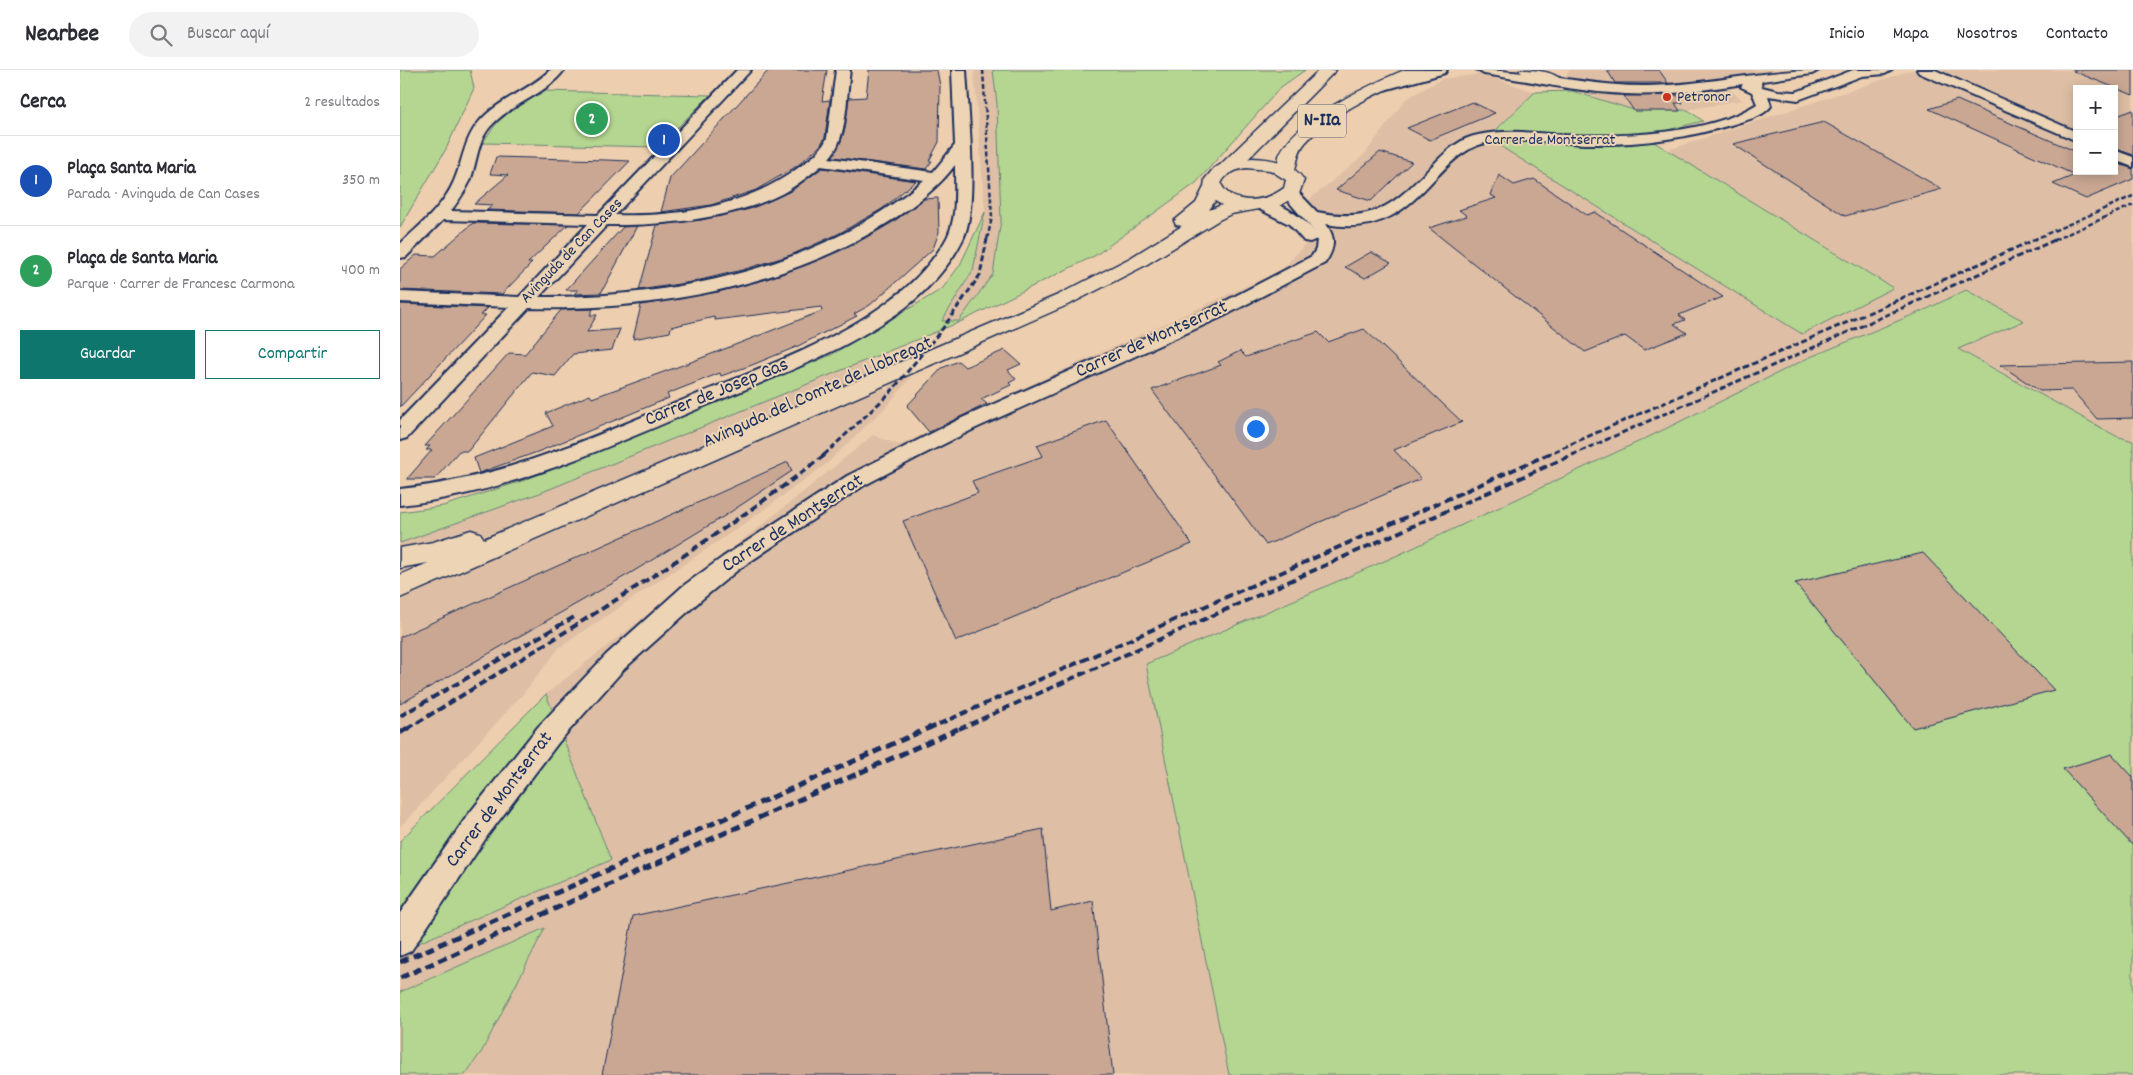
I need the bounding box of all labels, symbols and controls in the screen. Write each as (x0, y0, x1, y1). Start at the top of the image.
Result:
search box (129, 12, 479, 57)
text: Nearbee (25, 18, 99, 52)
icon: search (147, 21, 175, 49)
text: Buscar aquí (187, 21, 269, 48)
text: Inicio (1829, 22, 1865, 47)
text: Mapa (1893, 22, 1928, 47)
text: Nosotros (1956, 22, 2018, 47)
text: Contacto (2046, 22, 2108, 47)
map controls (2073, 85, 2118, 175)
button: + (2073, 85, 2118, 130)
place label: Petronor (1677, 86, 1731, 109)
text: Cerca (20, 88, 66, 118)
text: 2 resultados (304, 91, 380, 114)
marker: Petronor (1661, 91, 1673, 103)
pin: 2 (576, 100, 608, 138)
road number: N-IIa (1298, 104, 1346, 138)
pin: 1 (648, 121, 680, 159)
street label: Carrer de Montserrat (1485, 129, 1616, 152)
button: − (2073, 130, 2118, 175)
text: Plaça Santa Maria (67, 156, 196, 183)
text: 1 (34, 169, 38, 192)
text: 350 m (342, 169, 380, 192)
text: Parada · Avinguda de Can Cases (67, 183, 260, 206)
street label: Avinguda de Can Cases (515, 193, 629, 309)
text: Plaça de Santa Maria (67, 246, 217, 273)
text: 2 (33, 259, 40, 282)
text: 400 m (341, 259, 380, 282)
text: Parque · Carrer de Francesc Carmona (67, 273, 295, 296)
street label: Carrer de Montserrat (1072, 294, 1232, 386)
button: Guardar (20, 330, 195, 379)
button: Compartir (205, 330, 380, 379)
street label: Avinguda del Comte de Llobregat (699, 330, 937, 456)
street label: Carrer de Josep Gas (641, 351, 793, 435)
your location (1243, 416, 1269, 442)
street label: Carrer de Montserrat (717, 468, 869, 580)
street label: Carrer de Montserrat (440, 726, 560, 874)

